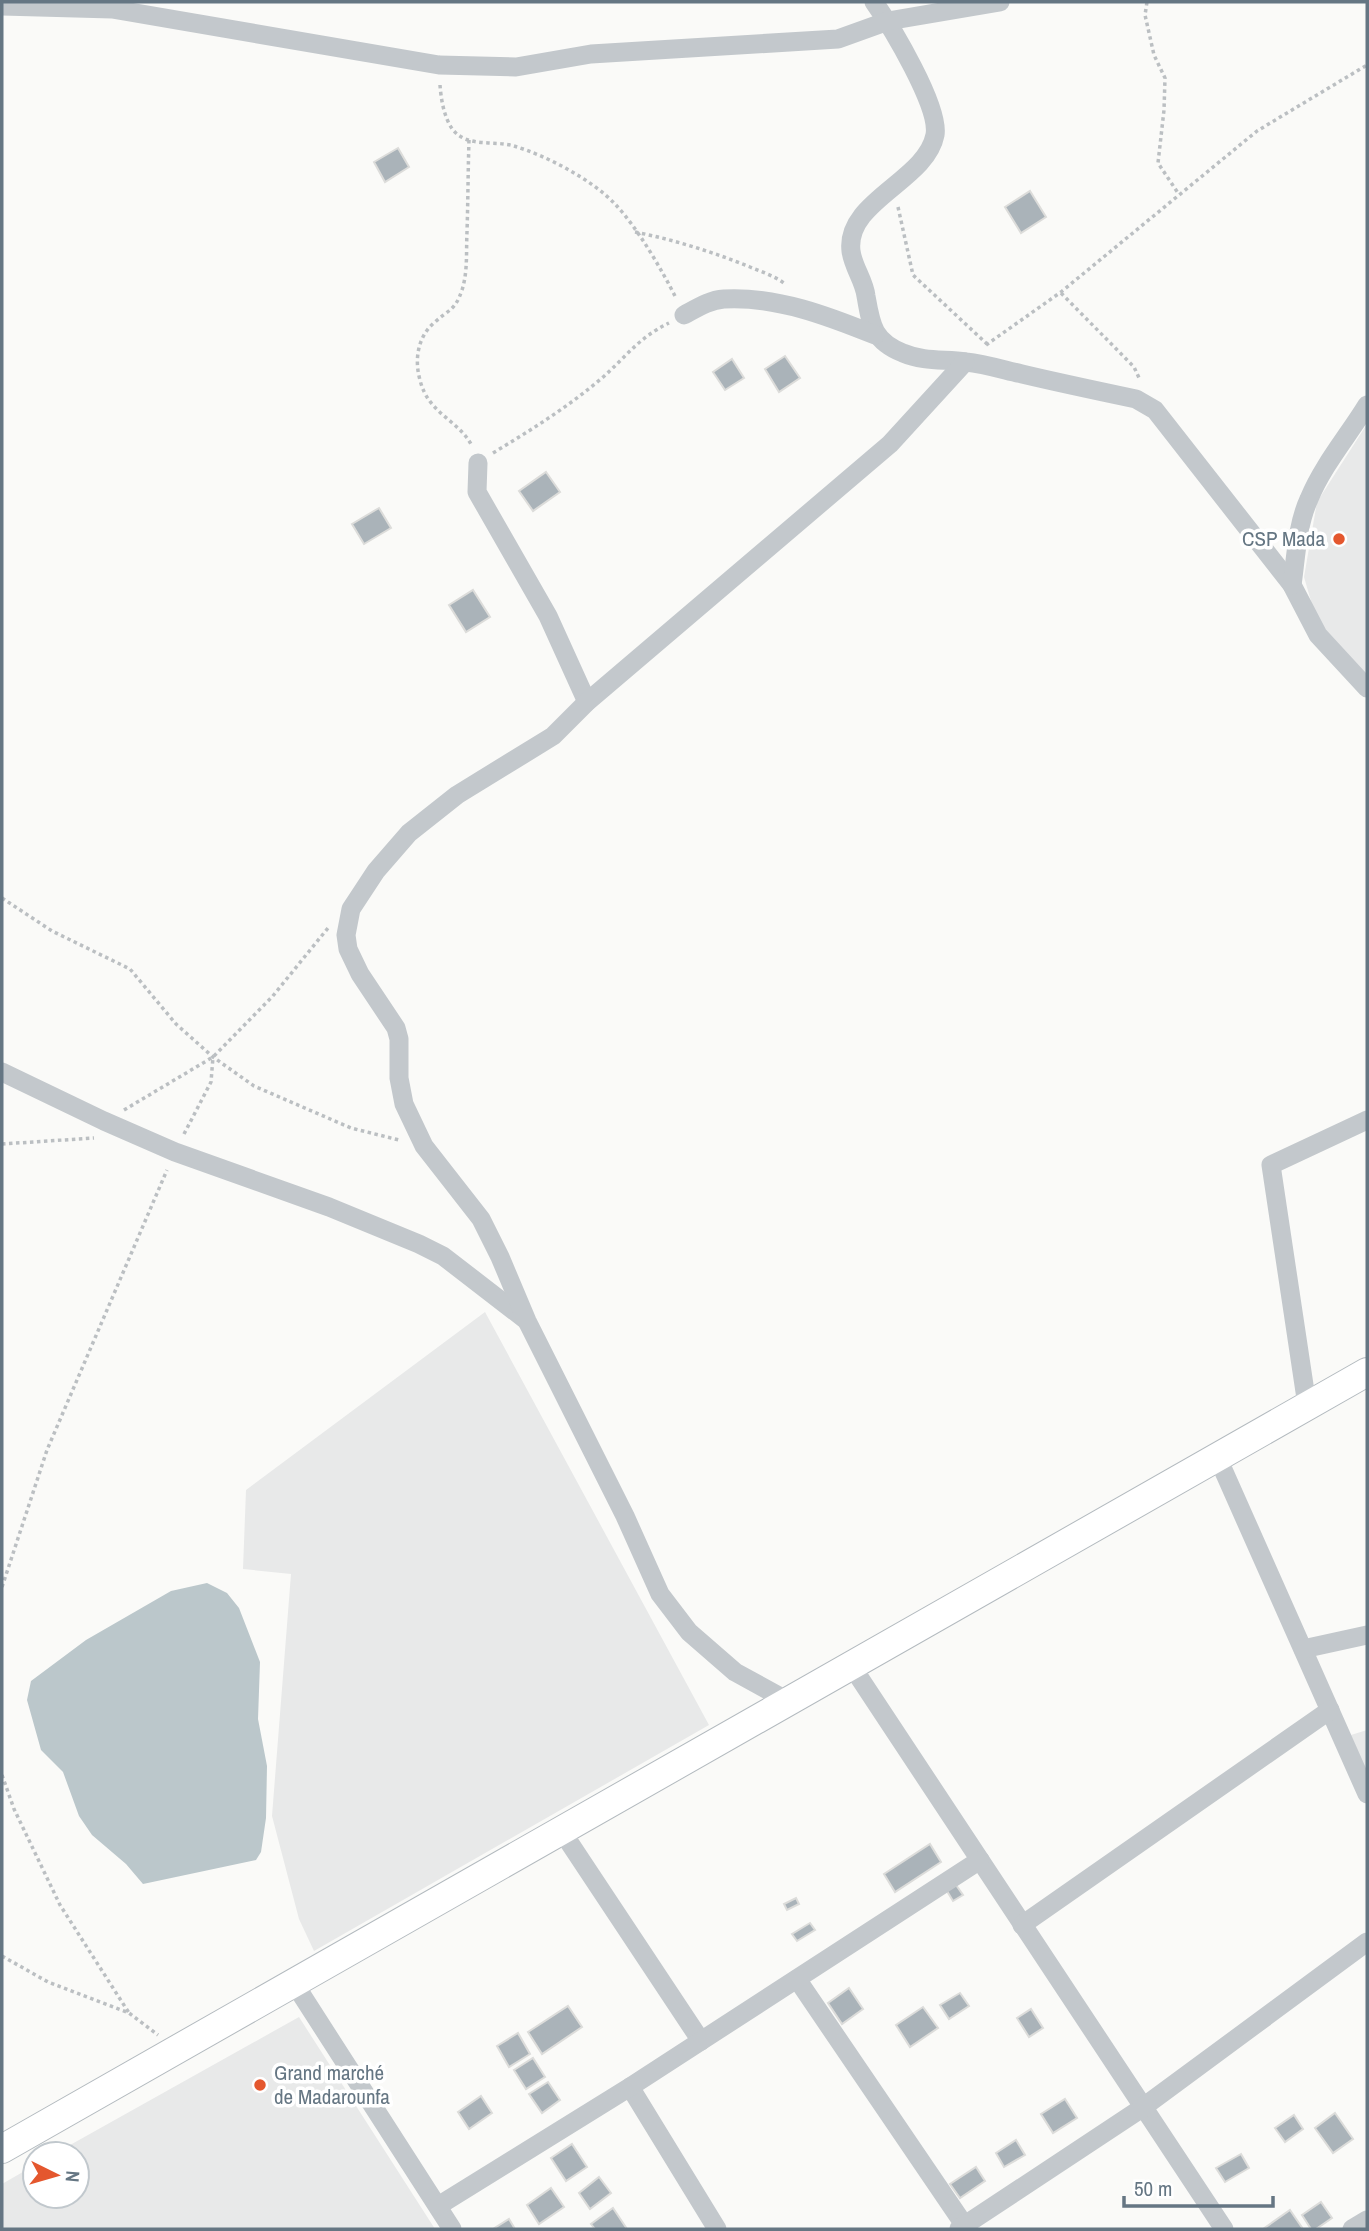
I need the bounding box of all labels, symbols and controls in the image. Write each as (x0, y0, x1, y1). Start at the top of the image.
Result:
place label: CSP Mada (1242, 524, 1325, 553)
marker: CSP Mada (1331, 531, 1347, 547)
place label: Grand marché de Madarounfa (274, 2058, 390, 2111)
marker: Grand marché de Madarounfa (252, 2077, 268, 2093)
north arrow (21, 2140, 91, 2210)
scale bar (1124, 2164, 1273, 2208)
text: N (59, 2170, 86, 2183)
text: 50 m (1134, 2174, 1172, 2203)

